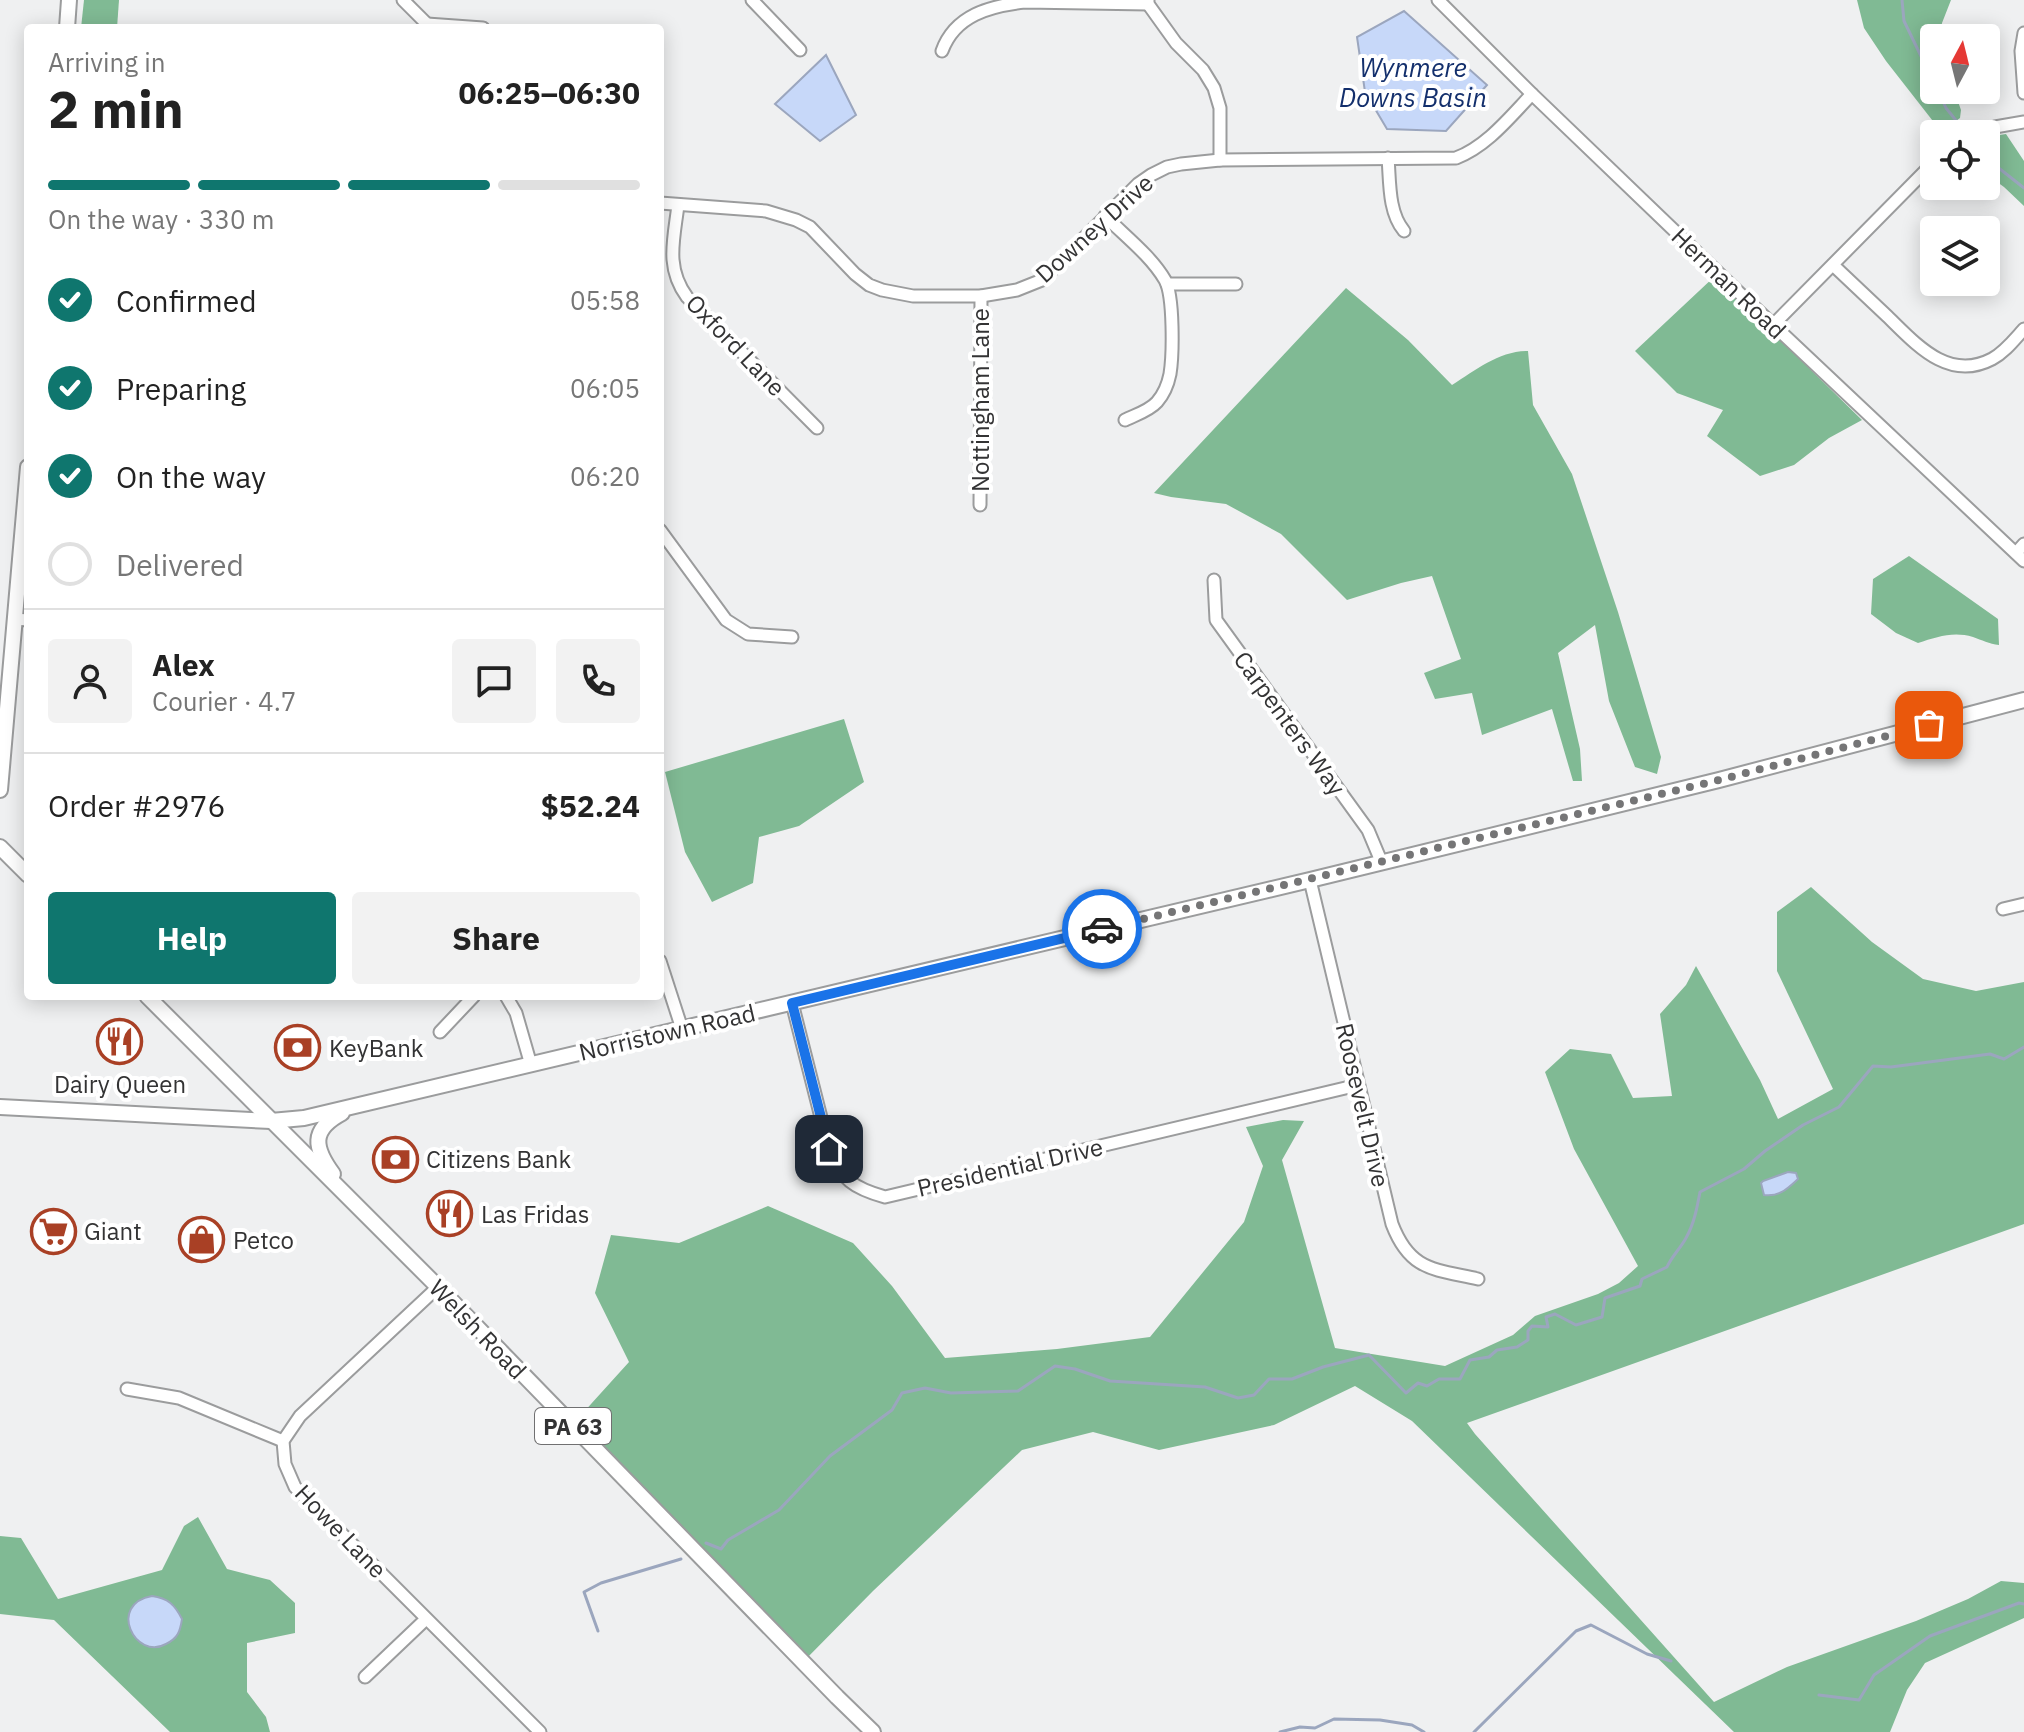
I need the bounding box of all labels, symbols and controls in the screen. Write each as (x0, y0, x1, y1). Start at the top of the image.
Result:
north arrow (1920, 24, 2000, 104)
map controls (1920, 24, 2000, 296)
text: Arriving in (48, 45, 165, 79)
water label: Wynmere Downs Basin (1339, 50, 1487, 114)
text: 06:25–06:30 (459, 73, 640, 112)
text: 2 min (48, 75, 184, 142)
button: locate (1920, 120, 2000, 200)
street label: Downey Drive (1028, 167, 1160, 289)
text: On the way · 330 m (48, 202, 274, 236)
button: layers (1920, 216, 2000, 296)
street label: Herman Road (1665, 220, 1793, 346)
icon: check (48, 278, 92, 322)
text: Confirmed (116, 281, 257, 320)
text: 05:58 (570, 283, 640, 317)
street label: Oxford Lane (679, 287, 793, 403)
street label: Nottingham Lane (964, 308, 996, 492)
icon: check (48, 366, 92, 410)
text: Preparing (116, 369, 246, 408)
text: 06:05 (570, 371, 640, 405)
icon: check (48, 454, 92, 498)
text: On the way (116, 457, 266, 496)
text: 06:20 (570, 459, 640, 493)
text: Delivered (116, 545, 244, 584)
button: person (48, 639, 132, 723)
button: chat (452, 639, 536, 723)
button: phone (556, 639, 640, 723)
text: Alex (152, 645, 215, 684)
street label: Carpenters Way (1227, 645, 1353, 801)
text: Courier · 4.7 (152, 684, 296, 718)
pin (1895, 691, 1963, 759)
icon: bag (1907, 703, 1951, 747)
text: Order #2976 (48, 786, 225, 825)
text: $52.24 (541, 786, 640, 825)
courier (1062, 889, 1142, 969)
button: Help (48, 892, 336, 984)
button: Share (352, 892, 640, 984)
icon: car (1080, 907, 1124, 951)
street label: Norristown Road (576, 996, 758, 1068)
restaurant icon: Dairy Queen (96, 1018, 144, 1066)
street label: Roosevelt Drive (1329, 1020, 1397, 1190)
bank icon: KeyBank (274, 1024, 322, 1072)
place label: KeyBank (329, 1032, 424, 1064)
place label: Dairy Queen (54, 1068, 186, 1100)
pin (795, 1115, 863, 1183)
icon: home (807, 1127, 851, 1171)
street label: Presidential Drive (914, 1130, 1106, 1204)
bank icon: Citizens Bank (371, 1135, 419, 1183)
place label: Citizens Bank (426, 1143, 572, 1175)
restaurant icon: Las Fridas (426, 1190, 474, 1238)
place label: Las Fridas (481, 1198, 589, 1230)
supermarket icon: Giant (29, 1207, 77, 1255)
place label: Giant (84, 1215, 142, 1247)
shop icon: Petco (178, 1216, 226, 1264)
place label: Petco (233, 1224, 294, 1256)
street label: Welsh Road (422, 1272, 534, 1386)
road number: PA 63 (535, 1408, 611, 1444)
street label: Howe Lane (288, 1477, 394, 1585)

